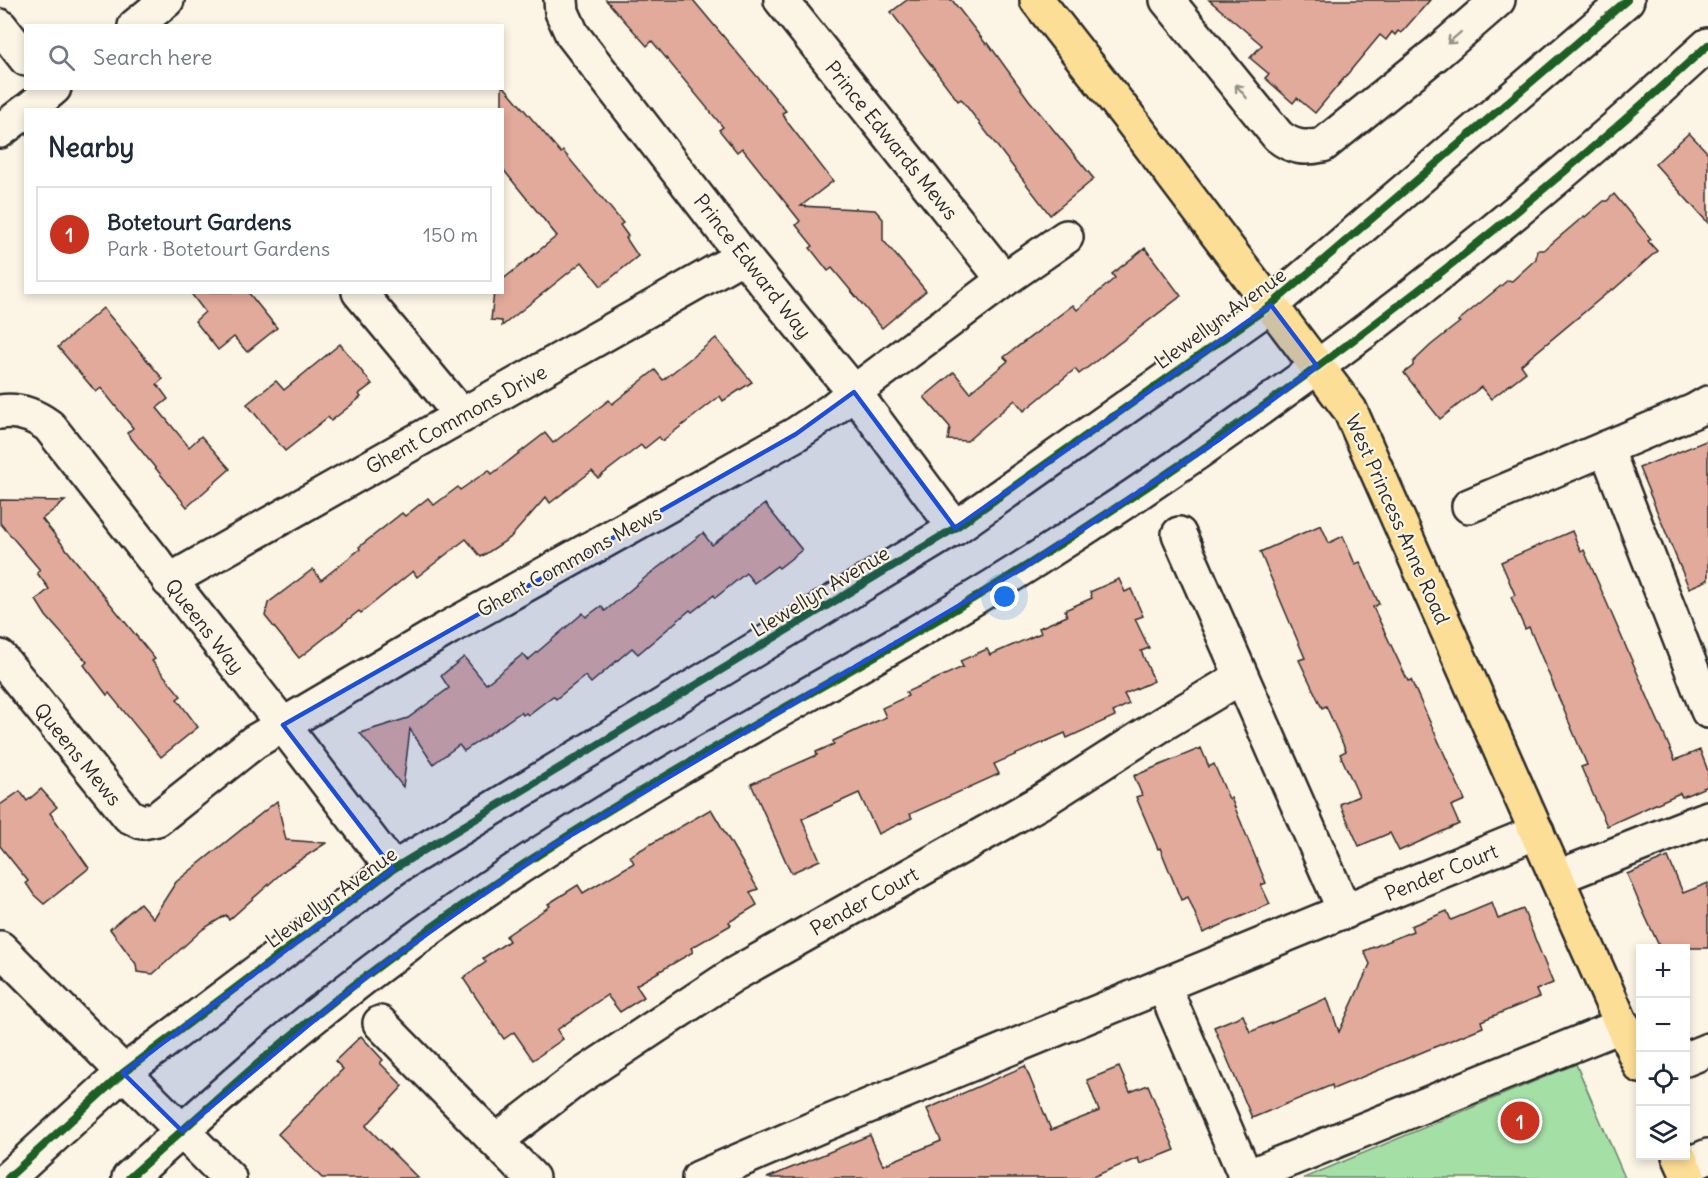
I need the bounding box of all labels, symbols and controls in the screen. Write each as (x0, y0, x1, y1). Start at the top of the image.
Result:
search box (24, 24, 504, 90)
one-way arrow (1446, 32, 1462, 45)
icon: search (45, 41, 78, 74)
text: Search here (93, 43, 212, 71)
street label: Prince Edwards Mews (820, 56, 964, 224)
one-way arrow (1235, 83, 1248, 99)
text: Nearby (48, 131, 134, 164)
street label: Prince Edward Way (689, 189, 817, 343)
text: Botetourt Gardens (107, 208, 292, 236)
text: 1 (66, 222, 73, 247)
text: 150 m (423, 222, 478, 247)
text: Park · Botetourt Gardens (107, 236, 330, 261)
street label: Llewellyn Avenue (1149, 262, 1291, 374)
street label: Ghent Commons Drive (361, 359, 551, 479)
street label: West Princess Anne Road (1340, 410, 1456, 628)
street label: Ghent Commons Mews (472, 500, 666, 622)
street label: Llewellyn Avenue (747, 540, 893, 642)
street label: Queens Way (160, 573, 250, 679)
your location (990, 582, 1019, 611)
street label: Queens Mews (29, 697, 127, 811)
street label: Pender Court (1381, 838, 1501, 906)
street label: Llewellyn Avenue (260, 841, 402, 953)
street label: Pender Court (806, 861, 923, 941)
map controls (1636, 944, 1690, 1160)
button: + (1636, 944, 1690, 998)
button: − (1636, 998, 1690, 1052)
button: locate (1636, 1052, 1690, 1106)
pin: 1 (1500, 1098, 1540, 1144)
button: layers (1636, 1106, 1690, 1160)

